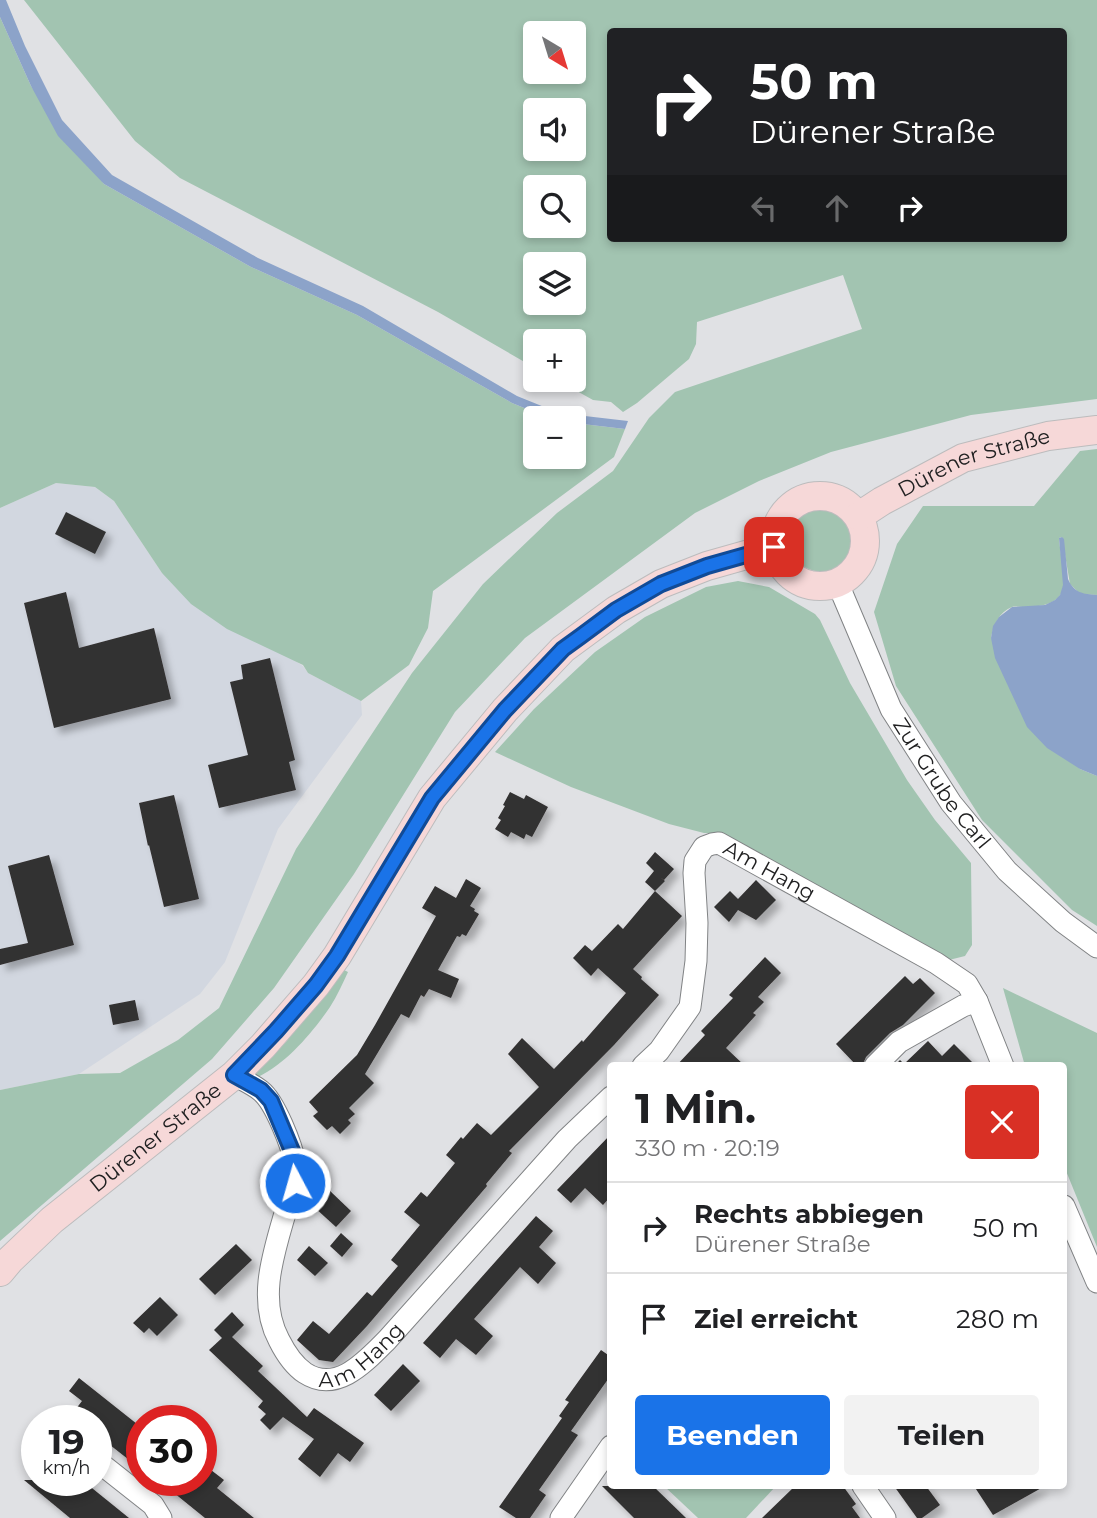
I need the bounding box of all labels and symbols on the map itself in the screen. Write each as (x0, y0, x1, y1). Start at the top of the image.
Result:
north arrow (523, 21, 586, 84)
street label: Dürener Straße (893, 423, 1053, 502)
pin (744, 517, 804, 577)
street label: Zur Grube Carl (888, 713, 996, 854)
street label: Am Hang (719, 835, 820, 906)
street label: Dürener Straße (84, 1077, 226, 1197)
position arrow (258, 1146, 332, 1220)
street label: Am Hang (319, 1317, 409, 1392)
speed limit sign: 30 (126, 1405, 217, 1496)

